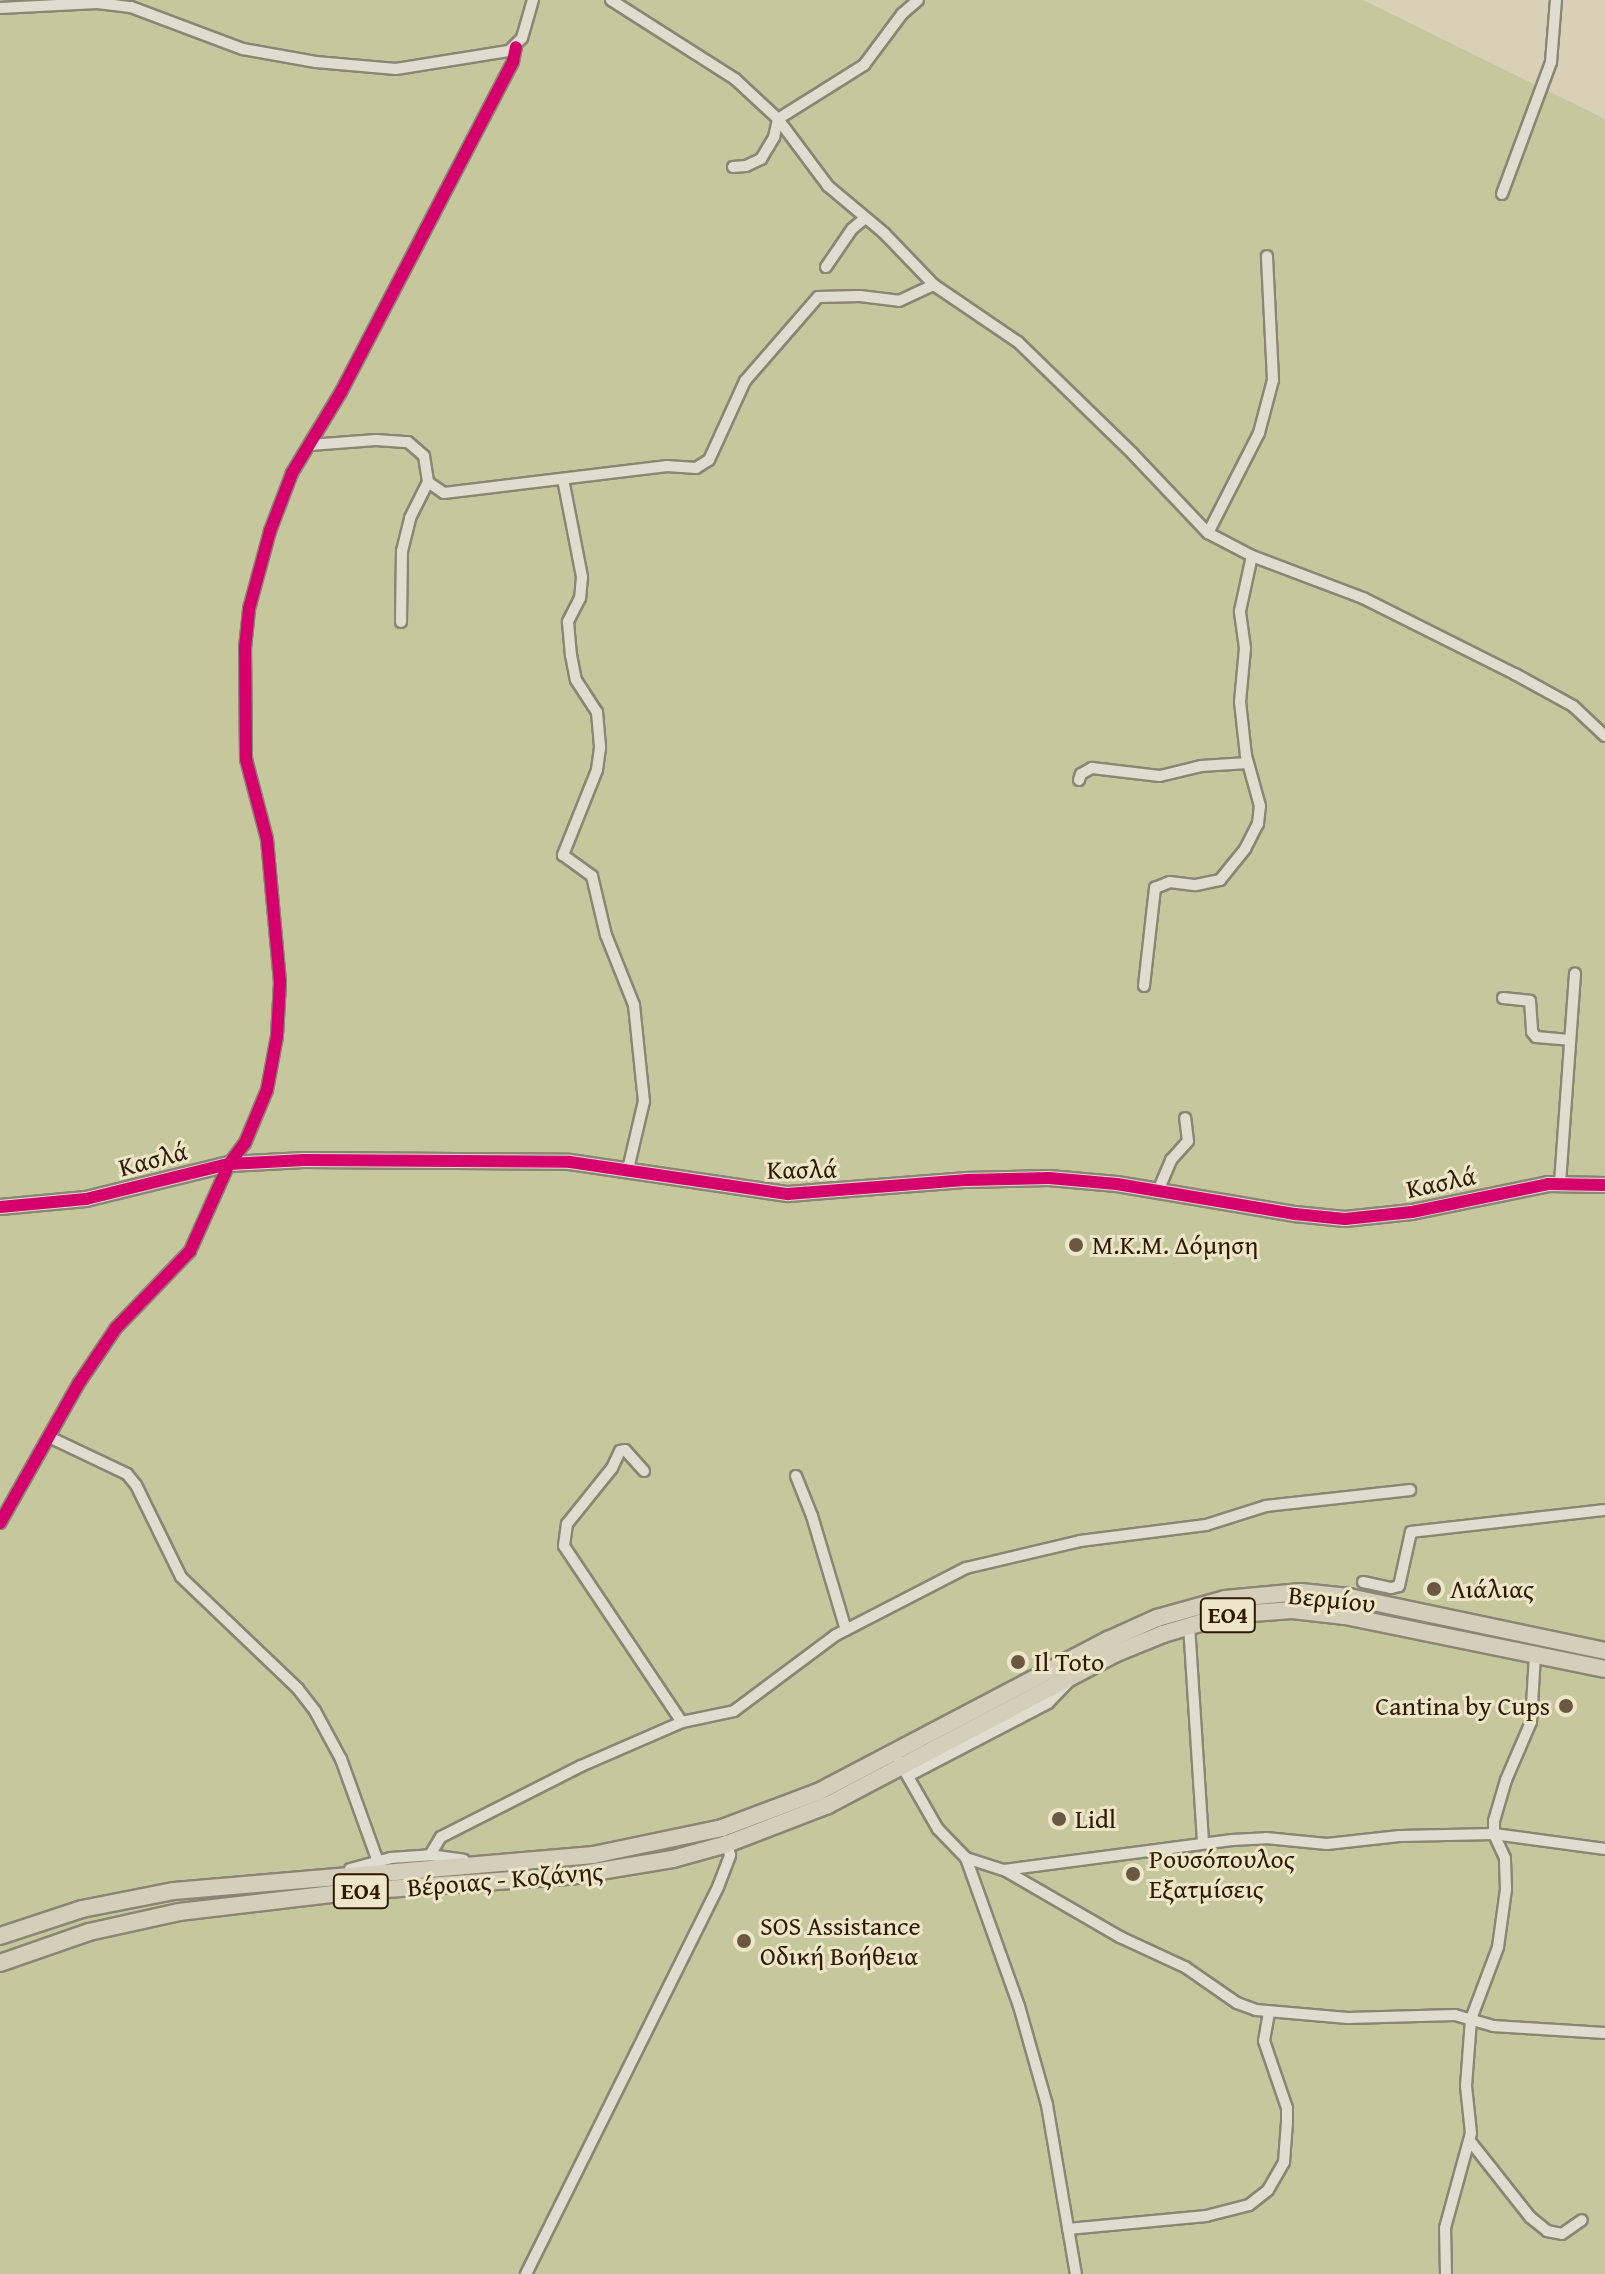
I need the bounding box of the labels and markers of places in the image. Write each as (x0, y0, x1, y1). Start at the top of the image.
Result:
place label: Μ.Κ.Μ. Δόμηση (1092, 1229, 1258, 1261)
marker: Μ.Κ.Μ. Δόμηση (1067, 1236, 1085, 1254)
place label: Λιάλιας (1450, 1573, 1534, 1605)
marker: Λιάλιας (1425, 1580, 1443, 1598)
place label: Il Toto (1034, 1646, 1104, 1678)
marker: Il Toto (1009, 1653, 1027, 1671)
place label: Cantina by Cups (1375, 1690, 1550, 1722)
marker: Cantina by Cups (1557, 1697, 1575, 1715)
place label: Lidl (1075, 1803, 1116, 1835)
marker: Lidl (1050, 1810, 1068, 1828)
place label: Ρουσόπουλος Εξατμίσεις (1149, 1843, 1295, 1904)
marker: Ρουσόπουλος Εξατμίσεις (1124, 1865, 1142, 1883)
place label: SOS Assistance Οδική Βοήθεια (760, 1910, 921, 1972)
marker: SOS Assistance Οδική Βοήθεια (735, 1932, 753, 1950)

